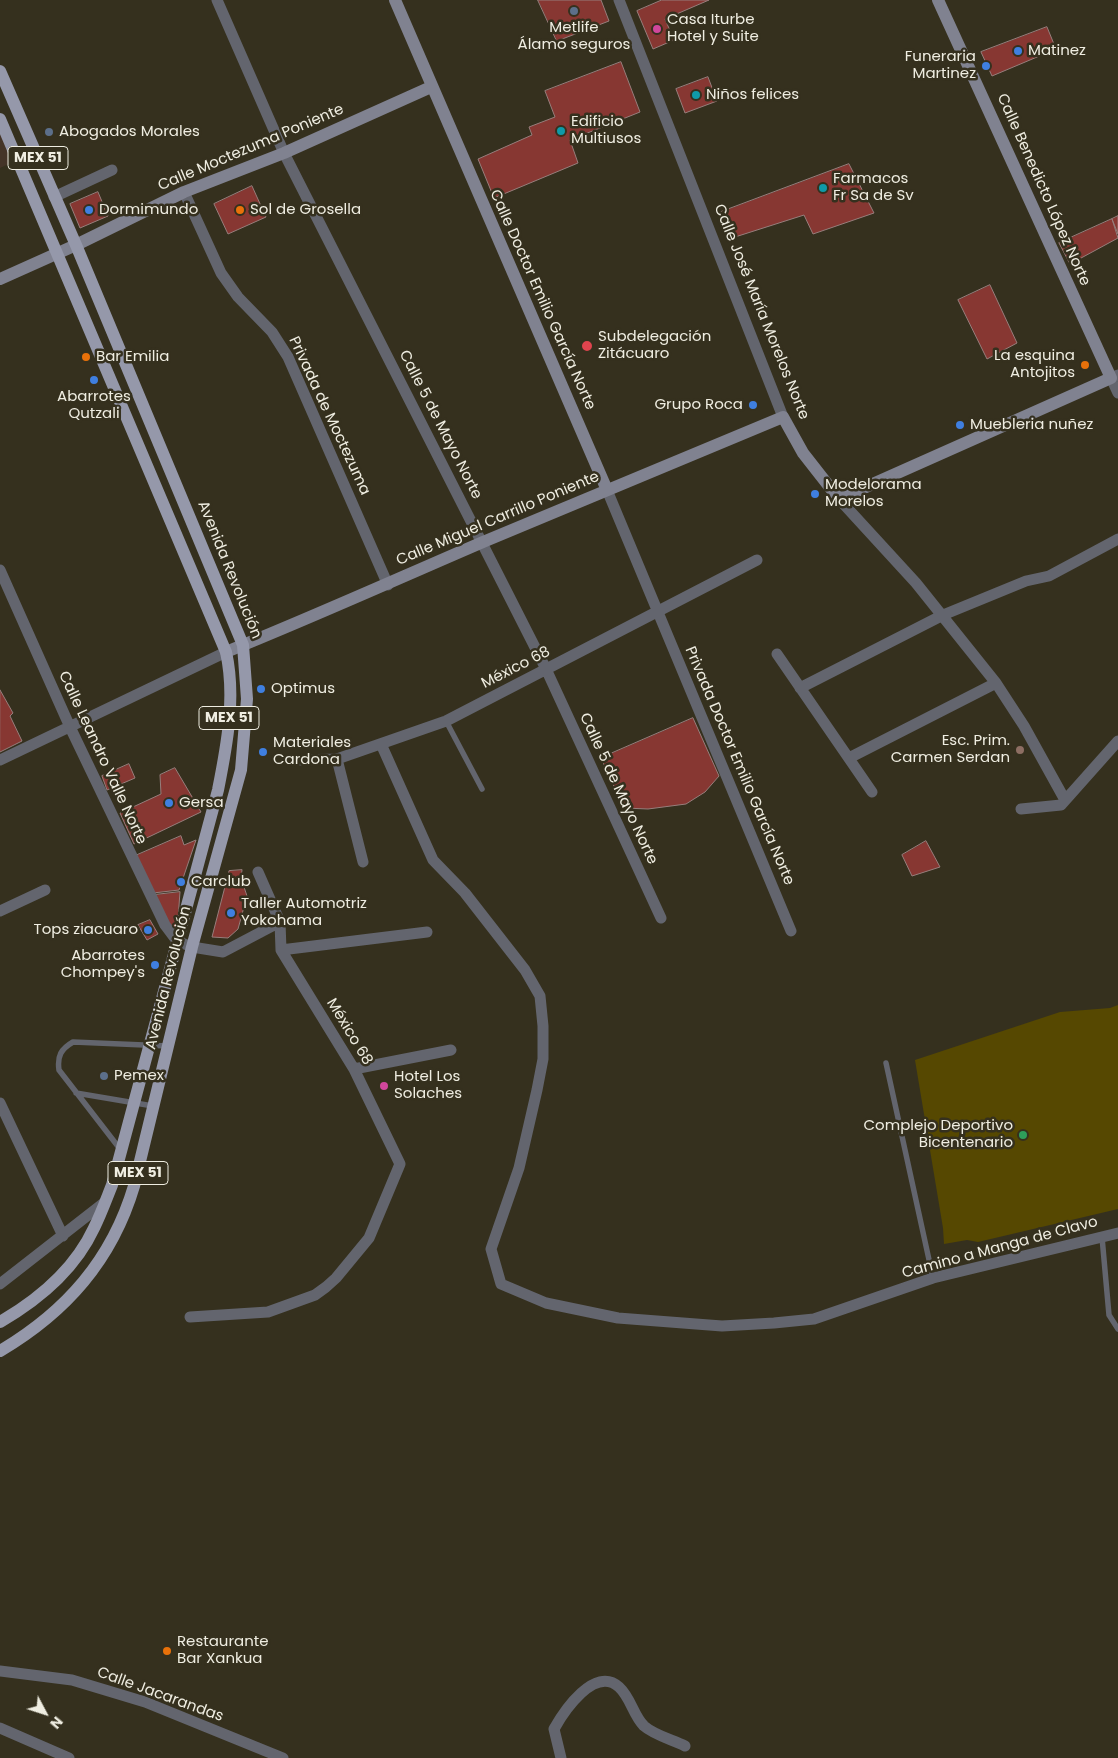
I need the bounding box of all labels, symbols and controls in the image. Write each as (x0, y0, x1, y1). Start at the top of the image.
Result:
marker: Metlife Álamo seguros (568, 5, 580, 17)
place label: Casa Iturbe Hotel y Suite (667, 11, 759, 46)
place label: Metlife Álamo seguros (518, 19, 630, 54)
marker: Casa Iturbe Hotel y Suite (651, 23, 663, 35)
place label: Matinez (1028, 42, 1086, 60)
marker: Matinez (1012, 45, 1024, 57)
place label: Funeraria Martinez (905, 48, 976, 83)
marker: Funeraria Martinez (980, 60, 992, 72)
place label: Niños felices (706, 86, 799, 104)
marker: Niños felices (690, 89, 702, 101)
street label: Calle Benedicto López Norte (992, 91, 1094, 289)
street label: Calle Moctezuma Poniente (155, 101, 347, 195)
place label: Edificio Multiusos (571, 113, 641, 148)
place label: Abogados Morales (59, 123, 200, 141)
marker: Edificio Multiusos (555, 125, 567, 137)
marker: Abogados Morales (43, 126, 55, 138)
road number: MEX 51 (8, 146, 68, 170)
place label: Farmacos Fr Sa de Sv (833, 170, 914, 205)
marker: Farmacos Fr Sa de Sv (817, 182, 829, 194)
street label: Calle Doctor Emilio García Norte (485, 187, 599, 413)
place label: Dormimundo (99, 201, 198, 219)
place label: Sol de Grosella (250, 201, 361, 219)
street label: Calle José María Morelos Norte (709, 202, 813, 422)
marker: Dormimundo (83, 204, 95, 216)
marker: Sol de Grosella (234, 204, 246, 216)
place label: Subdelegación Zitácuaro (598, 328, 711, 363)
street label: Privada de Moctezuma (284, 334, 374, 498)
marker: Subdelegación Zitácuaro (580, 339, 594, 353)
street label: Calle 5 de Mayo Norte (395, 347, 485, 503)
place label: La esquina Antojitos (994, 347, 1075, 382)
place label: Bar Emilia (96, 348, 169, 366)
marker: Bar Emilia (80, 351, 92, 363)
marker: La esquina Antojitos (1079, 359, 1091, 371)
marker: Abarrotes Qutzali (88, 374, 100, 386)
place label: Abarrotes Qutzali (57, 388, 131, 423)
place label: Grupo Roca (654, 396, 743, 414)
marker: Grupo Roca (747, 399, 759, 411)
place label: Muebleria nuñez (970, 416, 1093, 434)
marker: Muebleria nuñez (954, 419, 966, 431)
street label: Calle Miguel Carrillo Poniente (394, 468, 602, 570)
place label: Modelorama Morelos (825, 476, 922, 511)
marker: Modelorama Morelos (809, 488, 821, 500)
street label: Avenida Revolución (193, 498, 265, 642)
street label: México 68 (479, 643, 553, 693)
street label: Privada Doctor Emilio García Norte (680, 644, 798, 888)
street label: Calle Leandro Valle Norte (54, 669, 150, 847)
place label: Optimus (271, 680, 335, 698)
marker: Optimus (255, 683, 267, 695)
road number: MEX 51 (199, 706, 259, 730)
street label: Calle 5 de Mayo Norte (575, 710, 661, 868)
place label: Esc. Prim. Carmen Serdan (891, 732, 1010, 767)
place label: Materiales Cardona (273, 734, 351, 769)
marker: Esc. Prim. Carmen Serdan (1014, 744, 1026, 756)
marker: Materiales Cardona (257, 746, 269, 758)
place label: Gersa (179, 794, 224, 812)
marker: Gersa (163, 797, 175, 809)
place label: Carclub (191, 873, 251, 891)
marker: Carclub (175, 876, 187, 888)
place label: Taller Automotriz Yokohama (241, 895, 367, 930)
street label: Avenida Revolución (142, 904, 196, 1052)
marker: Taller Automotriz Yokohama (225, 907, 237, 919)
place label: Tops ziacuaro (34, 921, 138, 939)
marker: Tops ziacuaro (142, 924, 154, 936)
place label: Abarrotes Chompey's (61, 947, 145, 982)
marker: Abarrotes Chompey's (149, 959, 161, 971)
street label: México 68 (322, 995, 376, 1069)
place label: Pemex (114, 1067, 164, 1085)
place label: Hotel Los Solaches (394, 1068, 462, 1103)
marker: Pemex (98, 1070, 110, 1082)
marker: Hotel Los Solaches (378, 1080, 390, 1092)
place label: Complejo Deportivo Bicentenario (864, 1117, 1013, 1152)
marker: Complejo Deportivo Bicentenario (1017, 1129, 1029, 1141)
road number: MEX 51 (108, 1162, 168, 1184)
street label: Camino a Manga de Clavo (900, 1213, 1100, 1283)
place label: Restaurante Bar Xankua (177, 1633, 269, 1668)
marker: Restaurante Bar Xankua (161, 1645, 173, 1657)
street label: Calle Jacarandas (94, 1664, 226, 1726)
north arrow (20, 1688, 70, 1738)
text: N (45, 1712, 68, 1733)

